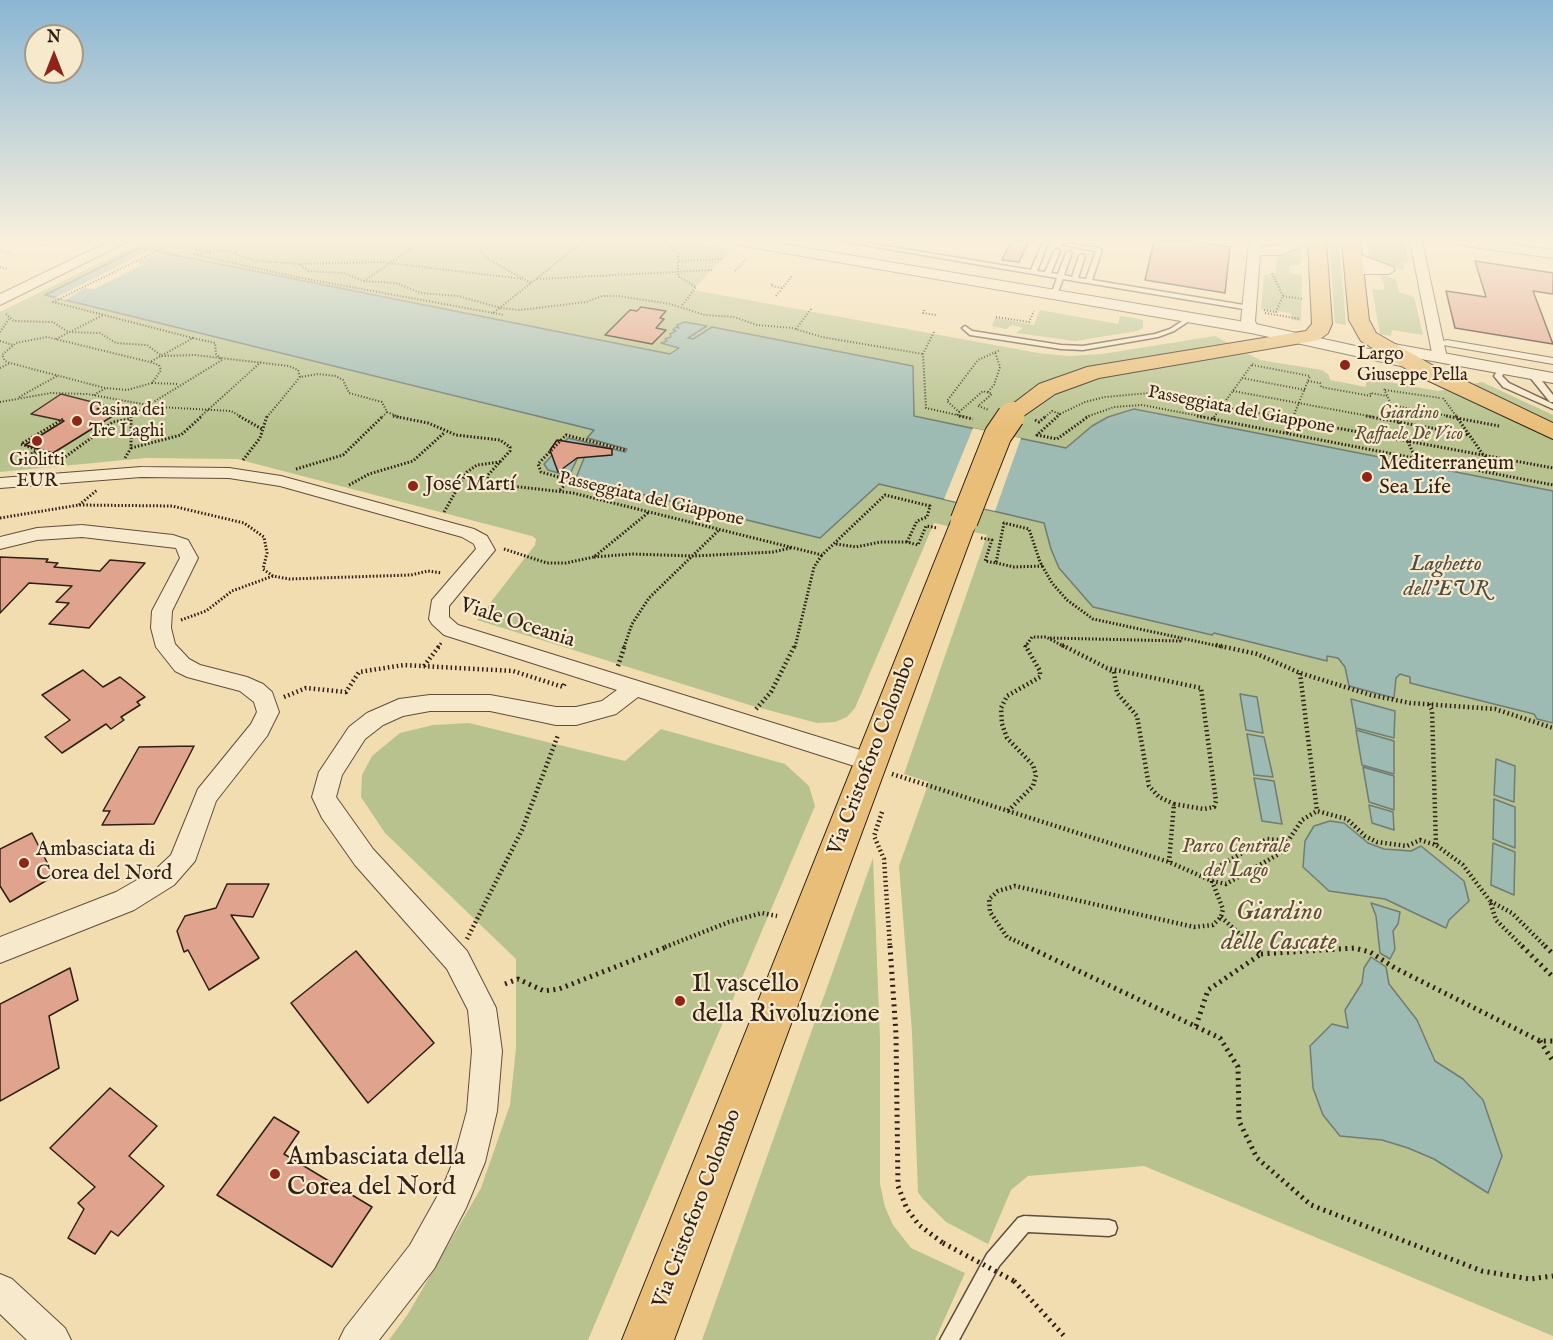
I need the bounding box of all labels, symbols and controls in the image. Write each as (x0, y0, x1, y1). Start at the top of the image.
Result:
north arrow (24, 24, 84, 84)
text: N (47, 28, 61, 48)
place label: Largo Giuseppe Pella (1357, 344, 1468, 386)
marker: Largo Giuseppe Pella (1338, 358, 1352, 372)
street label: Passeggiata del Giappone (1146, 382, 1336, 440)
place label: Casina dei Tre Laghi (89, 400, 165, 442)
park label: Giardino Raffaele De Vico (1355, 403, 1463, 446)
marker: Casina dei Tre Laghi (70, 414, 84, 428)
marker: Giolitti EUR (30, 434, 44, 448)
place label: Giolitti EUR (9, 450, 65, 492)
place label: Mediterraneum Sea Life (1379, 452, 1514, 502)
street label: Passeggiata del Giappone (556, 468, 746, 532)
marker: Mediterraneum Sea Life (1360, 470, 1374, 484)
place label: José Martí (425, 473, 515, 499)
marker: José Martí (406, 479, 420, 493)
water label: Laghetto dell'EUR (1404, 552, 1488, 604)
street label: Viale Oceania (456, 594, 578, 654)
street label: Via Cristoforo Colombo (823, 653, 923, 859)
park label: Parco Centrale del Lago (1182, 835, 1290, 885)
place label: Ambasciata di Corea del Nord (36, 838, 172, 888)
marker: Ambasciata di Corea del Nord (17, 856, 31, 870)
park label: Giardino delle Cascate (1221, 898, 1337, 960)
place label: Il vascello della Rivoluzione (692, 970, 880, 1032)
marker: Il vascello della Rivoluzione (673, 994, 687, 1008)
street label: Via Cristoforo Colombo (648, 1106, 748, 1312)
place label: Ambasciata della Corea del Nord (287, 1143, 465, 1204)
marker: Ambasciata della Corea del Nord (268, 1167, 282, 1181)

